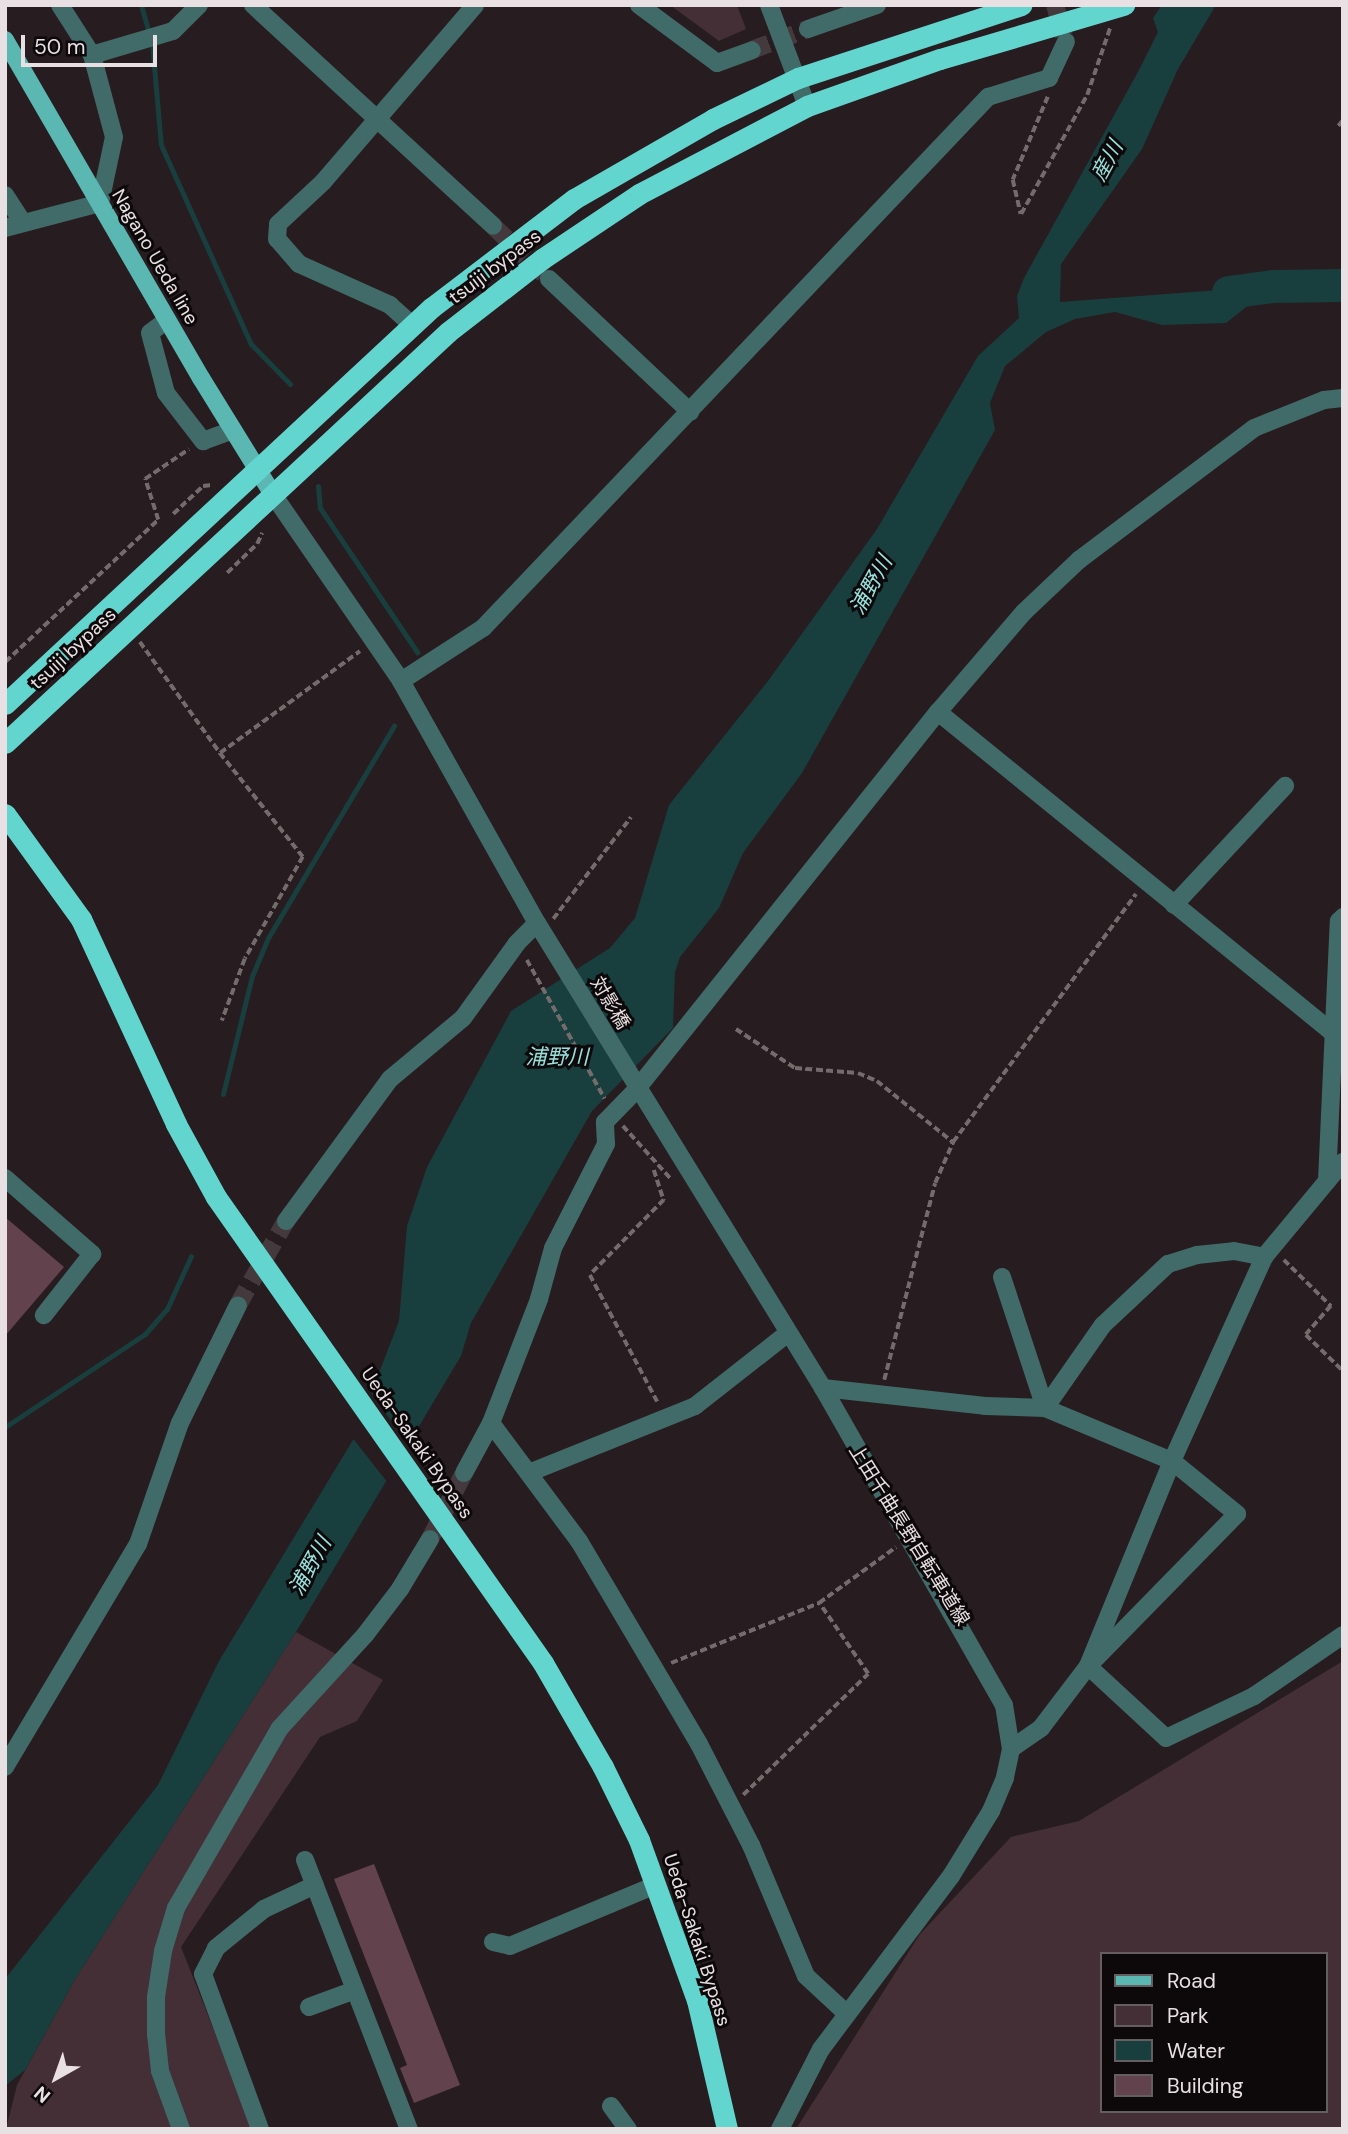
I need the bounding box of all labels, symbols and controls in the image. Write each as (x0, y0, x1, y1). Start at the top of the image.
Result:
scale bar (24, 21, 161, 65)
text: 50 m (34, 33, 85, 61)
water label: 産川 (1086, 137, 1128, 185)
street label: Nagano Ueda line (107, 185, 203, 329)
street label: tsuiji bypass (444, 225, 546, 309)
water label: 浦野川 (845, 551, 897, 619)
street label: tsuiji bypass (25, 603, 121, 695)
street label: 対影橋 (586, 973, 634, 1033)
water label: 浦野川 (526, 1044, 588, 1070)
street label: Ueda-Sakaki Bypass (356, 1363, 478, 1523)
street label: 上田千曲長野自転車道線 (844, 1440, 974, 1630)
water label: 浦野川 (284, 1532, 336, 1600)
street label: Ueda-Sakaki Bypass (658, 1851, 736, 2029)
legend (1100, 1952, 1327, 2113)
text: Road (1167, 1967, 1216, 1995)
text: Park (1167, 2002, 1208, 2030)
text: Water (1167, 2037, 1225, 2065)
north arrow (21, 2043, 91, 2113)
text: Building (1167, 2072, 1243, 2100)
text: N (29, 2080, 56, 2109)

